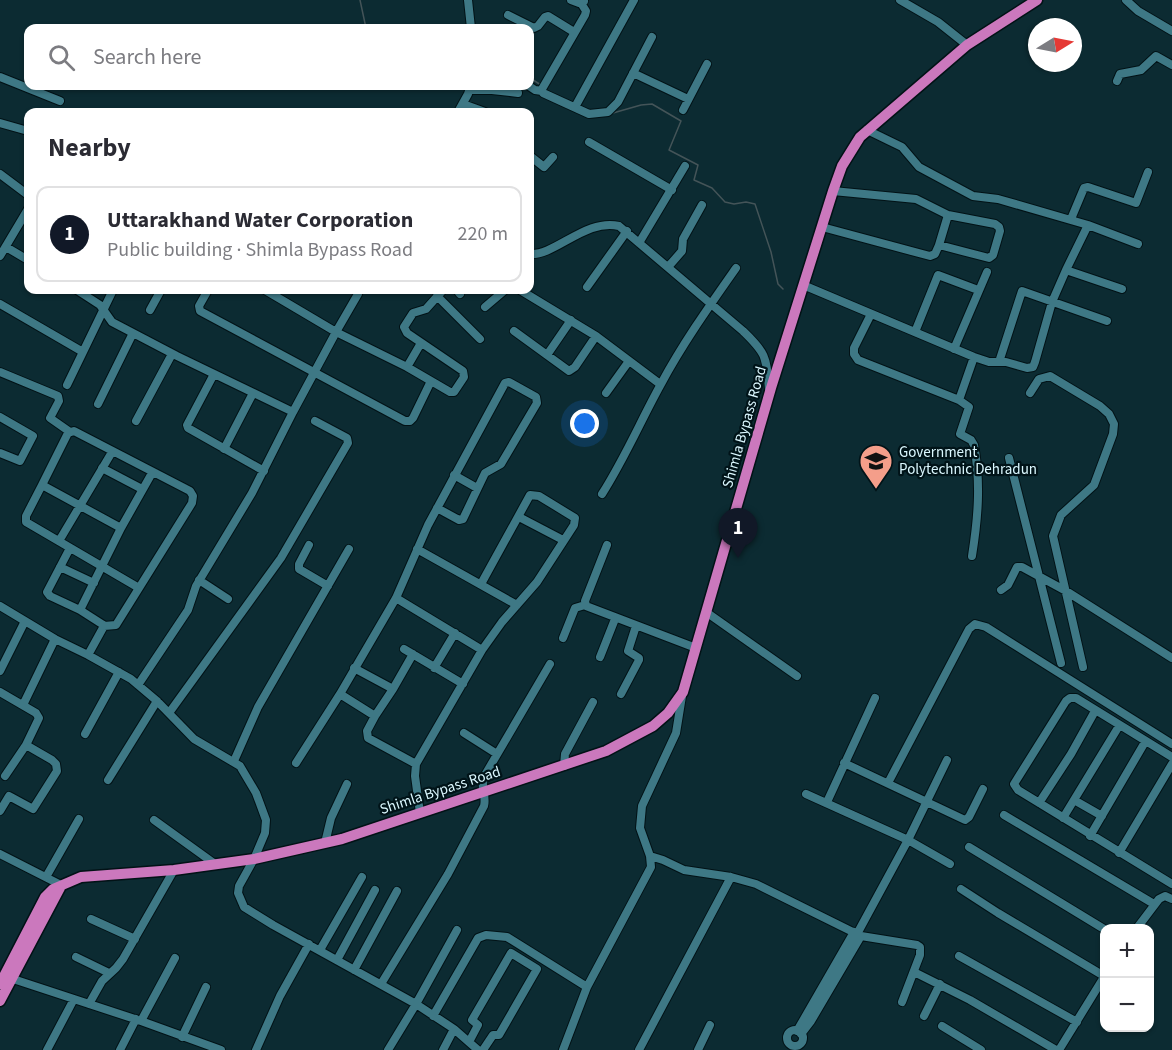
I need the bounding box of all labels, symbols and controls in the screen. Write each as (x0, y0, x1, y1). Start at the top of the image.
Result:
north arrow (1028, 18, 1082, 72)
search box (24, 24, 534, 90)
icon: search (45, 41, 78, 74)
text: Search here (93, 41, 201, 73)
text: Nearby (48, 129, 131, 166)
text: Uttarakhand Water Corporation (107, 204, 413, 236)
text: 1 (64, 220, 75, 248)
text: 220 m (458, 220, 508, 248)
text: Public building · Shimla Bypass Road (107, 236, 413, 264)
street label: Shimla Bypass Road (717, 364, 772, 490)
your location (570, 409, 599, 438)
place label: Government Polytechnic Dehradun (899, 442, 1037, 480)
school or university icon: Government Polytechnic Dehradun (858, 443, 894, 490)
pin: 1 (718, 508, 758, 558)
street label: Shimla Bypass Road (377, 761, 503, 820)
map controls (1100, 924, 1154, 1032)
button: + (1100, 924, 1154, 978)
button: − (1100, 978, 1154, 1032)

